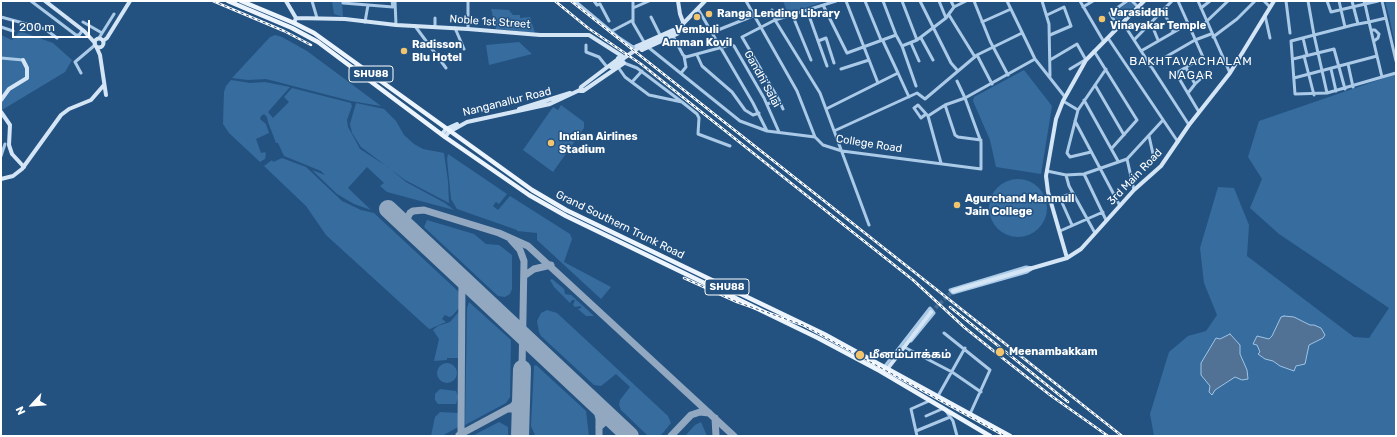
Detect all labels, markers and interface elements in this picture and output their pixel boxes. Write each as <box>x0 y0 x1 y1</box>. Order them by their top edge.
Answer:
place label: Varasiddhi Vinayakar Temple <box>1110 6 1206 32</box>
place label: Ranga Lending Library <box>717 7 840 21</box>
marker: Ranga Lending Library <box>704 9 714 19</box>
scale bar <box>14 12 92 38</box>
marker: Vembuli Amman Kovil <box>692 12 702 22</box>
street label: Noble 1st Street <box>449 13 531 31</box>
marker: Varasiddhi Vinayakar Temple <box>1097 14 1107 24</box>
text: 200 m <box>19 20 55 34</box>
place label: Vembuli Amman Kovil <box>662 23 732 49</box>
place label: Radisson Blu Hotel <box>412 38 462 64</box>
marker: Radisson Blu Hotel <box>399 46 409 56</box>
street label: Gandhi Salai <box>741 48 783 110</box>
district label: BAKHTAVACHALAM NAGAR <box>1129 55 1253 83</box>
road number: SHU88 <box>349 66 393 82</box>
street label: Nanganallur Road <box>461 85 553 119</box>
place label: Indian Airlines Stadium <box>559 130 638 156</box>
street label: College Road <box>835 132 903 156</box>
marker: Indian Airlines Stadium <box>546 138 556 148</box>
street label: 3rd Main Road <box>1105 146 1165 208</box>
street label: Grand Southern Trunk Road <box>554 188 686 262</box>
place label: Agurchand Manmull Jain College <box>965 192 1074 218</box>
marker: Agurchand Manmull Jain College <box>952 200 962 210</box>
road number: SHU88 <box>705 279 749 295</box>
place label: Meenambakkam <box>1009 345 1098 359</box>
marker: Meenambakkam <box>994 346 1006 358</box>
place label: மீனம்பாக்கம் <box>869 348 951 362</box>
marker: மீனம்பாக்கம் <box>854 349 866 361</box>
north arrow <box>12 385 52 425</box>
text: N <box>13 404 28 417</box>

